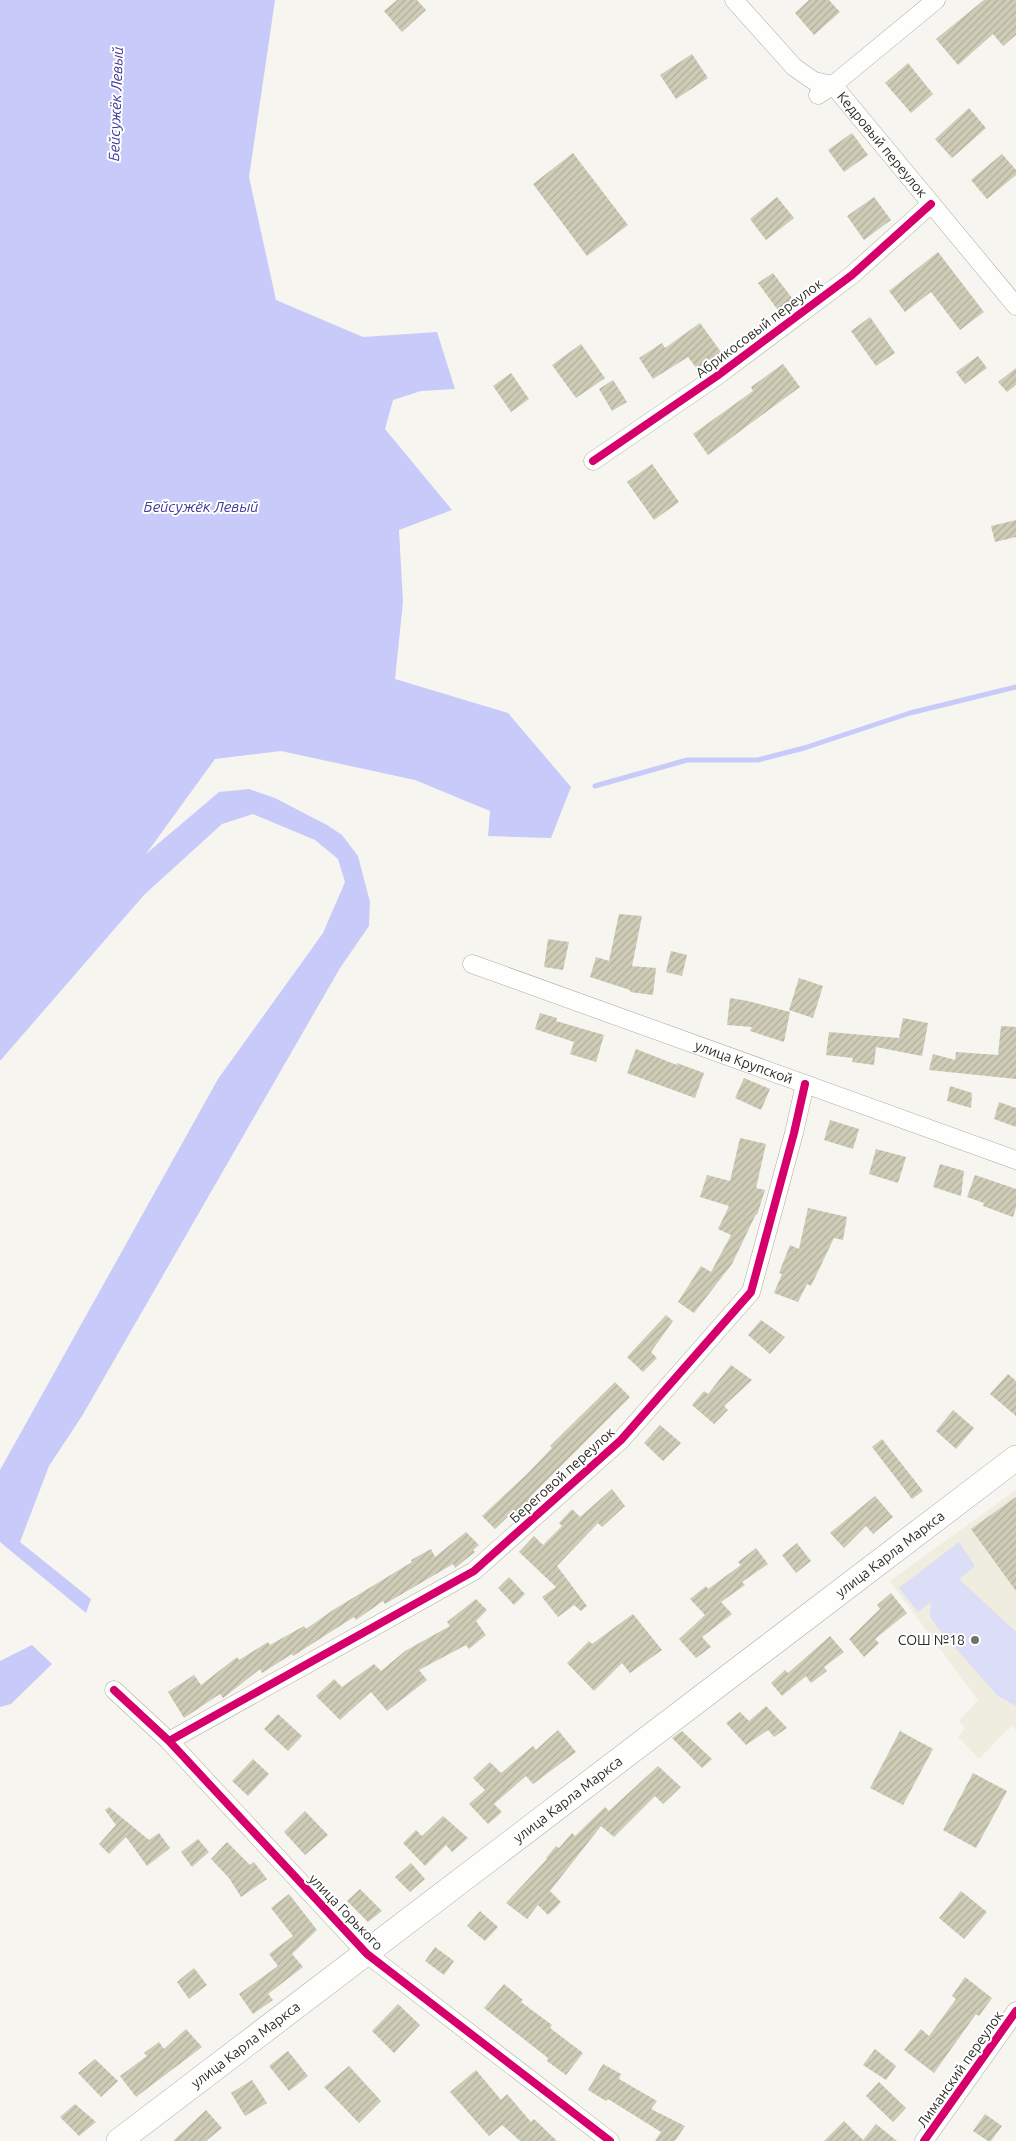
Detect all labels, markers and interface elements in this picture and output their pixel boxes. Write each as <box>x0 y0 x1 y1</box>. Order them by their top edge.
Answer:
water label: Бейсужёк Левый <box>105 46 126 162</box>
street label: Кедровый переулок <box>834 88 931 201</box>
street label: Абрикосовый переулок <box>692 275 826 381</box>
water label: Бейсужёк Левый <box>144 498 258 515</box>
street label: улица Крупской <box>693 1037 795 1087</box>
street label: Береговой переулок <box>506 1424 618 1526</box>
street label: улица Карла Маркса <box>832 1508 947 1600</box>
place label: СОШ №18 <box>898 1632 965 1648</box>
marker: СОШ №18 <box>969 1634 981 1646</box>
street label: улица Карла Маркса <box>510 1753 625 1846</box>
street label: улица Горького <box>306 1871 386 1953</box>
street label: улица Карла Маркса <box>188 1998 303 2091</box>
street label: Лиманский переулок <box>914 2008 1006 2130</box>

